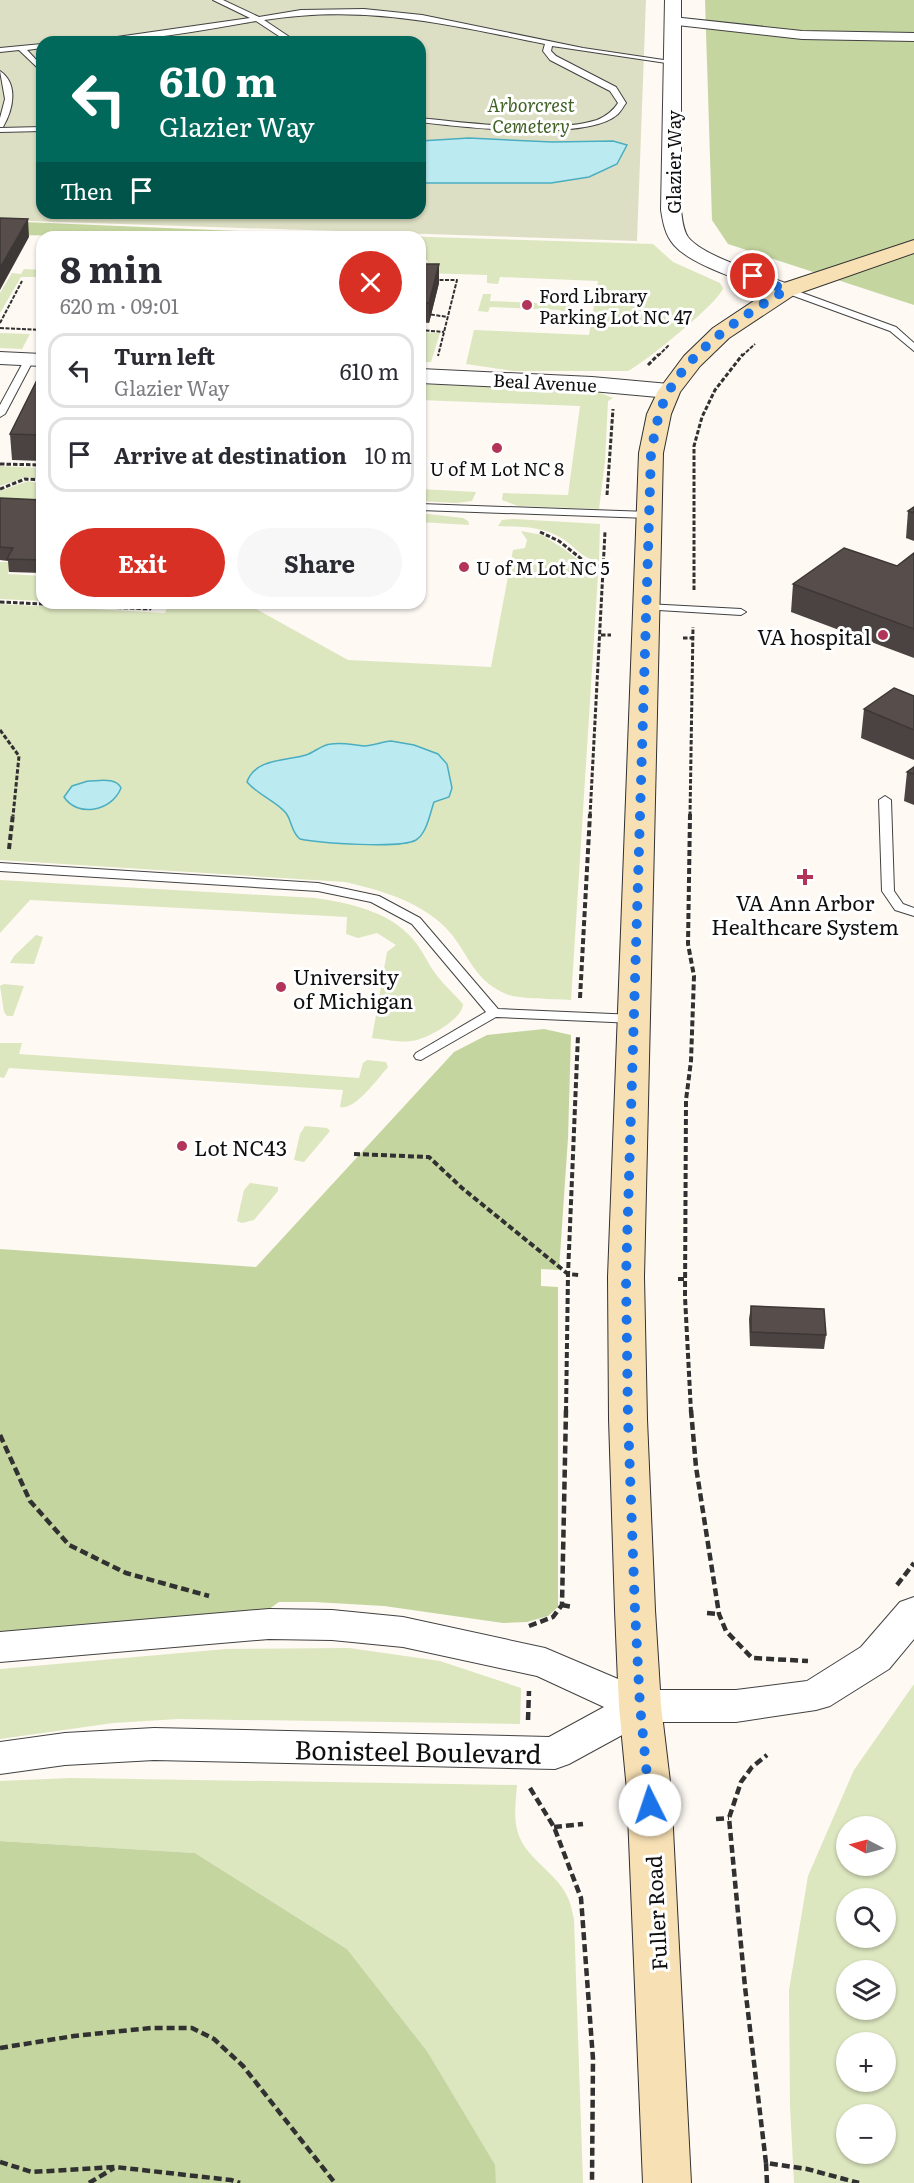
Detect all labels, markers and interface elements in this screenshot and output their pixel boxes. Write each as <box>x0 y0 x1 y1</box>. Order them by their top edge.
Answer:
text: 610 m <box>159 48 277 110</box>
icon: left <box>60 60 138 138</box>
park label: Arborcrest Cemetery <box>487 91 575 139</box>
text: Glazier Way <box>159 105 315 145</box>
street label: Glazier Way <box>660 110 687 214</box>
text: Then <box>60 174 113 207</box>
icon: arrive <box>125 174 158 207</box>
text: 8 min <box>60 241 162 294</box>
pin <box>727 250 778 301</box>
button: close <box>339 251 402 314</box>
icon: arrive <box>736 259 769 292</box>
place label: Ford Library Parking Lot NC 47 <box>539 282 692 330</box>
text: 620 m · 09:01 <box>60 290 179 320</box>
marker: Ford Library Parking Lot NC 47 <box>520 298 534 312</box>
text: Turn left <box>114 339 215 372</box>
icon: left <box>63 354 96 387</box>
text: 610 m <box>340 354 399 387</box>
street label: Beal Avenue <box>492 366 598 398</box>
text: Glazier Way <box>114 372 229 402</box>
icon: arrive <box>63 438 96 471</box>
text: Arrive at destination <box>114 438 347 471</box>
text: 10 m <box>365 438 412 471</box>
marker: U of M Lot NC 8 <box>490 441 504 455</box>
place label: U of M Lot NC 8 <box>430 455 564 482</box>
button: Exit <box>60 528 225 597</box>
button: Share <box>237 528 402 597</box>
place label: U of M Lot NC 5 <box>476 554 610 581</box>
marker: U of M Lot NC 5 <box>457 560 471 574</box>
place label: VA hospital <box>757 620 871 651</box>
marker: VA hospital <box>876 628 890 642</box>
marker: VA Ann Arbor Healthcare System <box>796 868 814 886</box>
place label: VA Ann Arbor Healthcare System <box>711 886 899 941</box>
place label: University of Michigan <box>293 960 413 1015</box>
marker: University of Michigan <box>274 980 288 994</box>
place label: Lot NC43 <box>194 1131 287 1162</box>
marker: Lot NC43 <box>175 1139 189 1153</box>
street label: Bonisteel Boulevard <box>294 1728 542 1772</box>
position arrow <box>618 1773 682 1837</box>
north arrow <box>836 1816 896 1876</box>
map controls <box>836 1816 896 2164</box>
street label: Fuller Road <box>636 1854 673 1971</box>
button: search <box>836 1888 896 1948</box>
button: layers <box>836 1960 896 2020</box>
button: + <box>836 2032 896 2092</box>
button: − <box>836 2104 896 2164</box>

